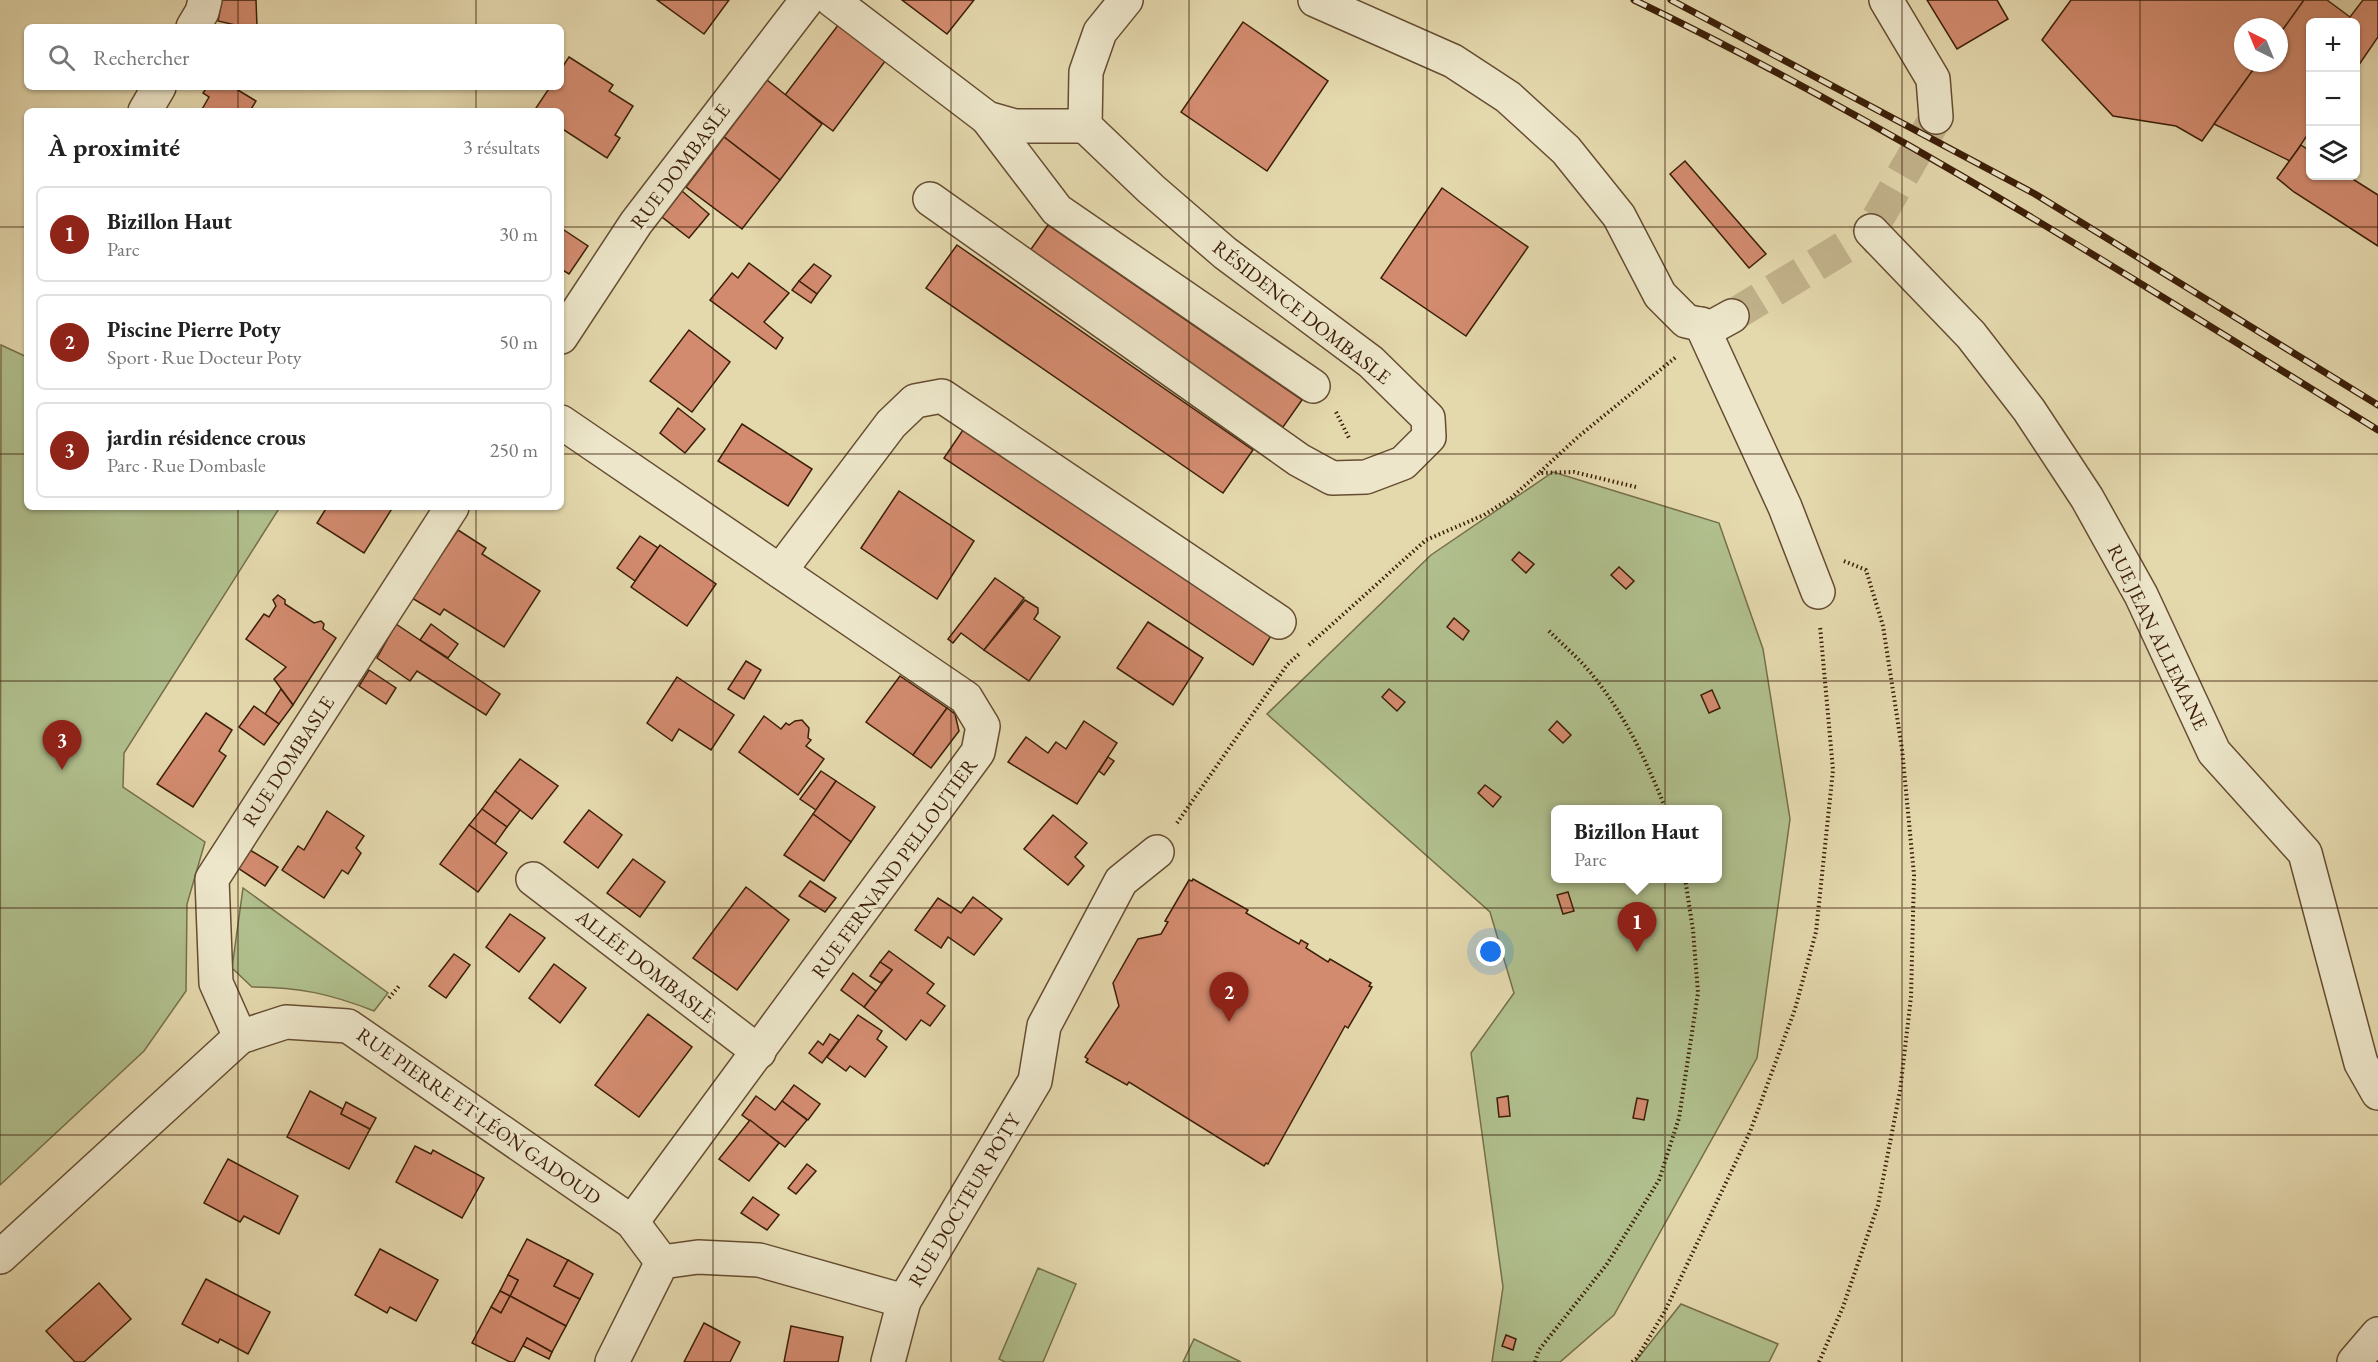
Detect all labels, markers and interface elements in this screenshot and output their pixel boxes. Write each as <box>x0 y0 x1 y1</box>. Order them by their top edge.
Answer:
north arrow <box>2234 18 2288 72</box>
map controls <box>2306 18 2360 180</box>
button: + <box>2306 18 2360 72</box>
search box <box>24 24 564 90</box>
icon: search <box>45 41 78 74</box>
text: Rechercher <box>93 43 189 72</box>
button: − <box>2306 72 2360 126</box>
street label: RUE DOMBASLE <box>624 98 736 234</box>
button: layers <box>2306 126 2360 180</box>
text: À proximité <box>48 130 180 164</box>
text: 3 résultats <box>463 134 540 160</box>
text: Bizillon Haut <box>107 207 232 236</box>
text: 1 <box>64 221 75 247</box>
text: 30 m <box>499 221 538 247</box>
street label: RÉSIDENCE DOMBASLE <box>1207 234 1397 390</box>
text: Parc <box>107 236 140 262</box>
text: Piscine Pierre Poty <box>107 315 281 344</box>
text: 2 <box>64 329 75 355</box>
text: 50 m <box>499 329 538 355</box>
text: Sport · Rue Docteur Poty <box>107 344 302 370</box>
text: jardin résidence crous <box>107 423 306 452</box>
text: 3 <box>64 437 75 463</box>
text: 250 m <box>490 437 538 463</box>
text: Parc · Rue Dombasle <box>107 452 266 478</box>
street label: RUE JEAN ALLEMANE <box>2102 540 2214 734</box>
street label: RUE DOMBASLE <box>236 691 340 831</box>
pin: 3 <box>42 720 82 770</box>
street label: RUE FERNAND PELLOUTIER <box>805 752 983 983</box>
popup <box>1551 805 1722 883</box>
text: Bizillon Haut <box>1574 817 1699 846</box>
text: Parc <box>1574 846 1607 872</box>
pin: 1 <box>1618 902 1656 952</box>
street label: ALLÉE DOMBASLE <box>570 903 721 1029</box>
your location <box>1476 937 1505 966</box>
pin: 2 <box>1210 972 1248 1022</box>
street label: RUE PIERRE ET LÉON GADOUD <box>352 1021 606 1211</box>
street label: RUE DOCTEUR POTY <box>902 1107 1027 1291</box>

